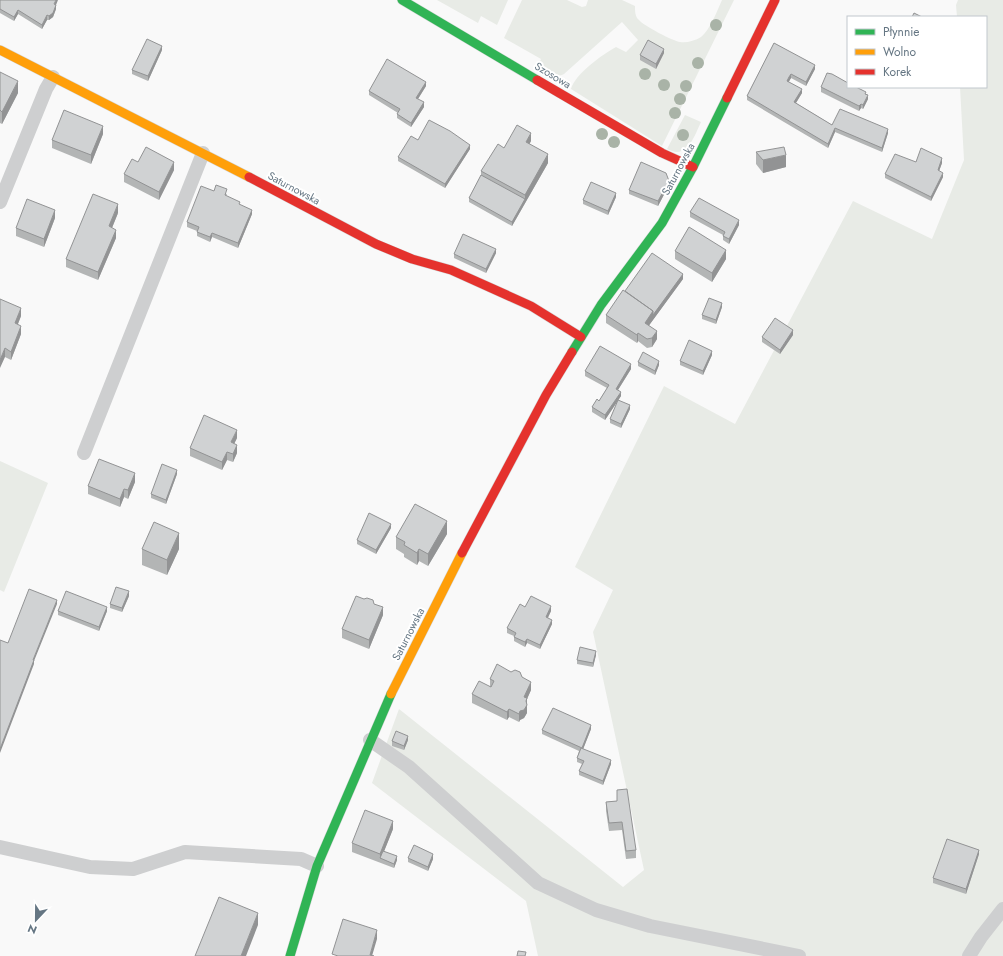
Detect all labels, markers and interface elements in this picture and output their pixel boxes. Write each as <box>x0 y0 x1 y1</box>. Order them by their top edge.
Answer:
legend <box>847 16 987 88</box>
text: Płynnie <box>883 23 920 41</box>
text: Wolno <box>883 43 917 61</box>
street label: Szosowa <box>532 58 574 92</box>
text: Korek <box>883 63 912 81</box>
street label: Saturnowska <box>658 140 698 198</box>
street label: Saturnowska <box>265 168 323 208</box>
street label: Saturnowska <box>388 605 428 663</box>
north arrow <box>16 900 56 940</box>
text: N <box>25 920 39 938</box>

